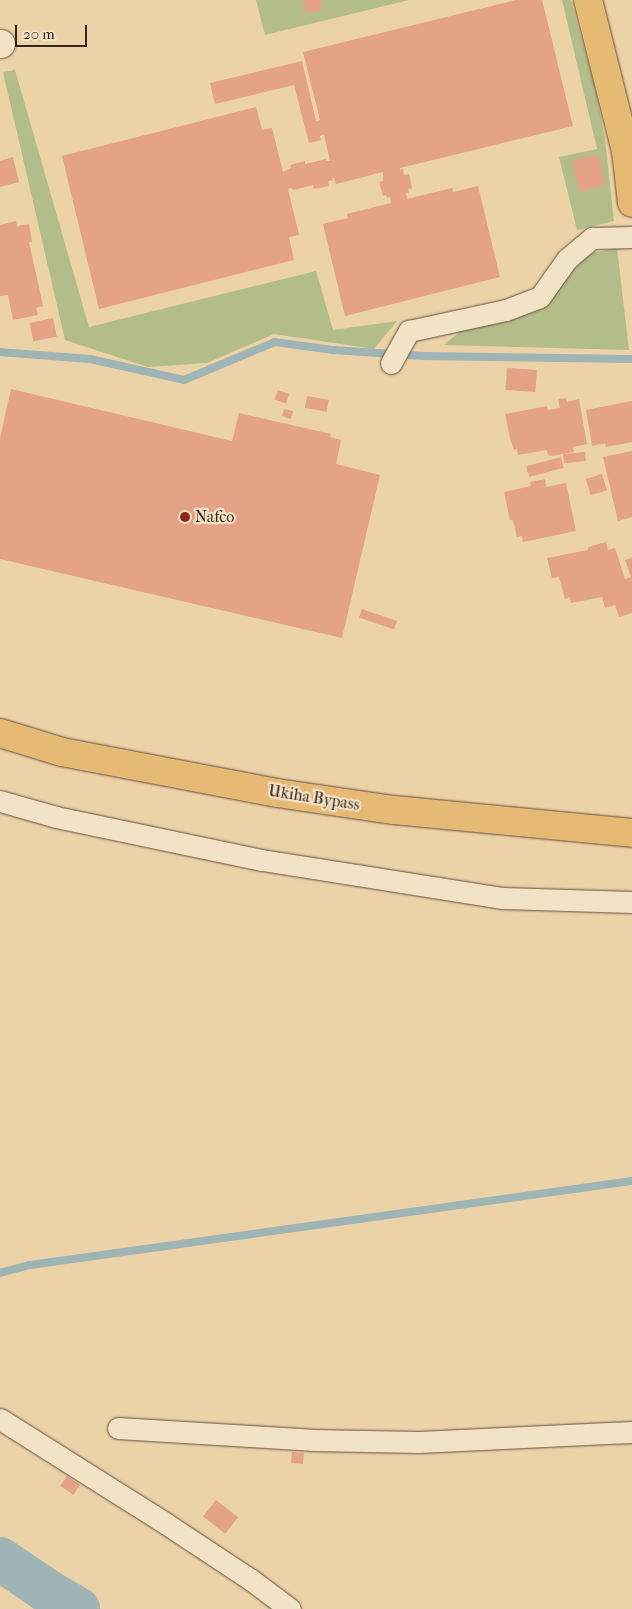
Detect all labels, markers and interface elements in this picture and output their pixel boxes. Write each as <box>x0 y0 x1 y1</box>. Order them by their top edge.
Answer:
scale bar <box>18 15 90 47</box>
text: 20 m <box>23 25 55 43</box>
place label: Nafco <box>195 507 234 527</box>
marker: Nafco <box>179 511 191 523</box>
street label: Ukiha Bypass <box>267 781 361 815</box>

